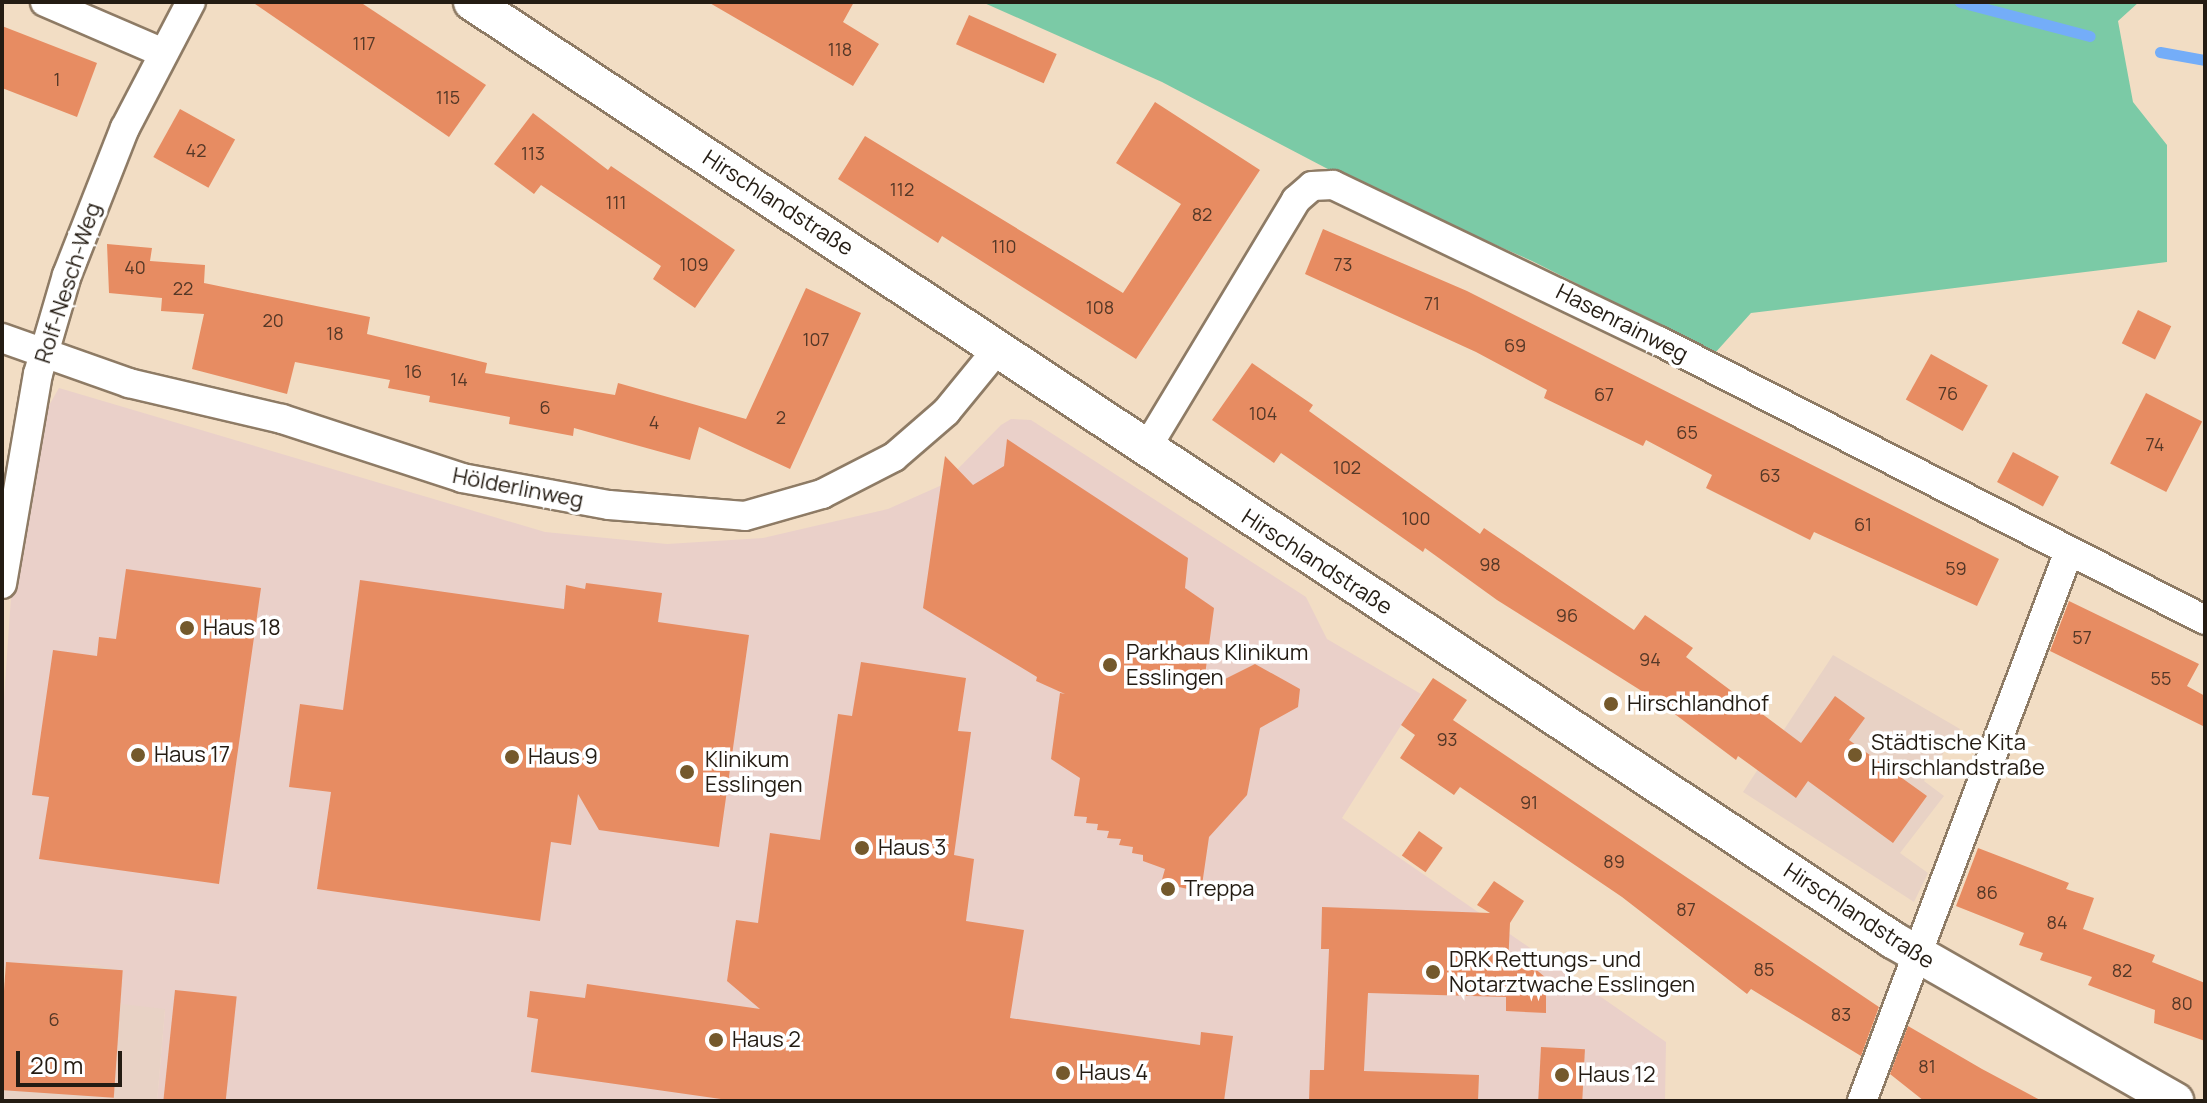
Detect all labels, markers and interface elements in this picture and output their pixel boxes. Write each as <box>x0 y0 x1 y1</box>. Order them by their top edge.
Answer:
house number: 117 <box>352 32 376 54</box>
house number: 118 <box>828 38 852 60</box>
house number: 1 <box>53 68 61 90</box>
house number: 115 <box>436 86 460 108</box>
house number: 42 <box>186 139 206 161</box>
house number: 113 <box>521 142 545 164</box>
street label: Hirschlandstraße <box>698 145 858 261</box>
house number: 112 <box>890 178 914 200</box>
house number: 111 <box>605 191 627 213</box>
street label: Rolf-Nesch-Weg <box>30 199 106 367</box>
house number: 82 <box>1192 203 1212 225</box>
house number: 110 <box>991 235 1017 257</box>
house number: 109 <box>679 253 709 275</box>
house number: 73 <box>1334 253 1352 275</box>
house number: 40 <box>124 256 146 278</box>
house number: 22 <box>173 277 193 299</box>
street label: Hasenrainweg <box>1552 278 1692 368</box>
house number: 71 <box>1424 292 1440 314</box>
house number: 108 <box>1086 296 1114 318</box>
house number: 20 <box>262 309 284 331</box>
house number: 18 <box>326 322 344 344</box>
house number: 107 <box>802 328 830 350</box>
house number: 69 <box>1504 334 1526 356</box>
house number: 16 <box>404 360 422 382</box>
house number: 14 <box>450 368 468 390</box>
house number: 76 <box>1938 382 1958 404</box>
house number: 67 <box>1594 383 1614 405</box>
house number: 6 <box>539 396 551 418</box>
house number: 104 <box>1249 402 1277 424</box>
house number: 2 <box>776 406 786 428</box>
house number: 4 <box>649 411 659 433</box>
house number: 65 <box>1676 421 1698 443</box>
house number: 74 <box>2146 433 2164 455</box>
house number: 102 <box>1333 456 1361 478</box>
street label: Hölderlinweg <box>450 462 586 514</box>
house number: 63 <box>1759 464 1781 486</box>
street label: Hirschlandstraße <box>1237 504 1397 620</box>
house number: 100 <box>1402 507 1430 529</box>
house number: 61 <box>1854 513 1872 535</box>
house number: 98 <box>1479 553 1501 575</box>
house number: 59 <box>1945 557 1967 579</box>
house number: 96 <box>1556 604 1578 626</box>
place label: Haus 18 <box>203 615 281 641</box>
marker: Haus 18 <box>178 619 196 637</box>
house number: 57 <box>2072 626 2092 648</box>
place label: Parkhaus Klinikum Esslingen <box>1126 639 1308 690</box>
house number: 94 <box>1639 648 1661 670</box>
marker: Parkhaus Klinikum Esslingen <box>1101 656 1119 674</box>
house number: 55 <box>2151 667 2171 689</box>
place label: Hirschlandhof <box>1627 691 1769 717</box>
marker: Hirschlandhof <box>1602 695 1620 713</box>
house number: 93 <box>1436 728 1458 750</box>
place label: Städtische Kita Hirschlandstraße <box>1871 729 2045 780</box>
place label: Haus 17 <box>154 742 230 768</box>
place label: Haus 9 <box>528 744 598 770</box>
marker: Haus 17 <box>129 746 147 764</box>
place label: Klinikum Esslingen <box>705 746 803 798</box>
marker: Städtische Kita Hirschlandstraße <box>1846 746 1864 764</box>
marker: Haus 9 <box>503 748 521 766</box>
marker: Klinikum Esslingen <box>676 761 698 783</box>
house number: 91 <box>1520 791 1538 813</box>
place label: Haus 3 <box>878 835 946 861</box>
marker: Haus 3 <box>853 839 871 857</box>
house number: 89 <box>1603 850 1625 872</box>
street label: Hirschlandstraße <box>1779 858 1939 974</box>
place label: Treppa <box>1184 876 1255 902</box>
marker: Treppa <box>1159 880 1177 898</box>
house number: 86 <box>1976 881 1998 903</box>
house number: 87 <box>1676 898 1696 920</box>
house number: 84 <box>2046 911 2068 933</box>
place label: DRK Rettungs- und Notarztwache Esslingen <box>1449 946 1695 998</box>
house number: 85 <box>1754 958 1774 980</box>
house number: 82 <box>2112 959 2132 981</box>
marker: DRK Rettungs- und Notarztwache Esslingen <box>1424 963 1442 981</box>
house number: 80 <box>2171 992 2193 1014</box>
house number: 83 <box>1831 1003 1851 1025</box>
house number: 6 <box>48 1008 60 1030</box>
place label: Haus 2 <box>732 1027 801 1053</box>
marker: Haus 2 <box>707 1031 725 1049</box>
scale bar <box>20 1035 126 1085</box>
text: 20 m <box>30 1048 83 1081</box>
house number: 81 <box>1918 1055 1936 1077</box>
place label: Haus 4 <box>1079 1060 1148 1086</box>
place label: Haus 12 <box>1578 1062 1655 1088</box>
marker: Haus 4 <box>1054 1064 1072 1082</box>
marker: Haus 12 <box>1553 1066 1571 1084</box>

